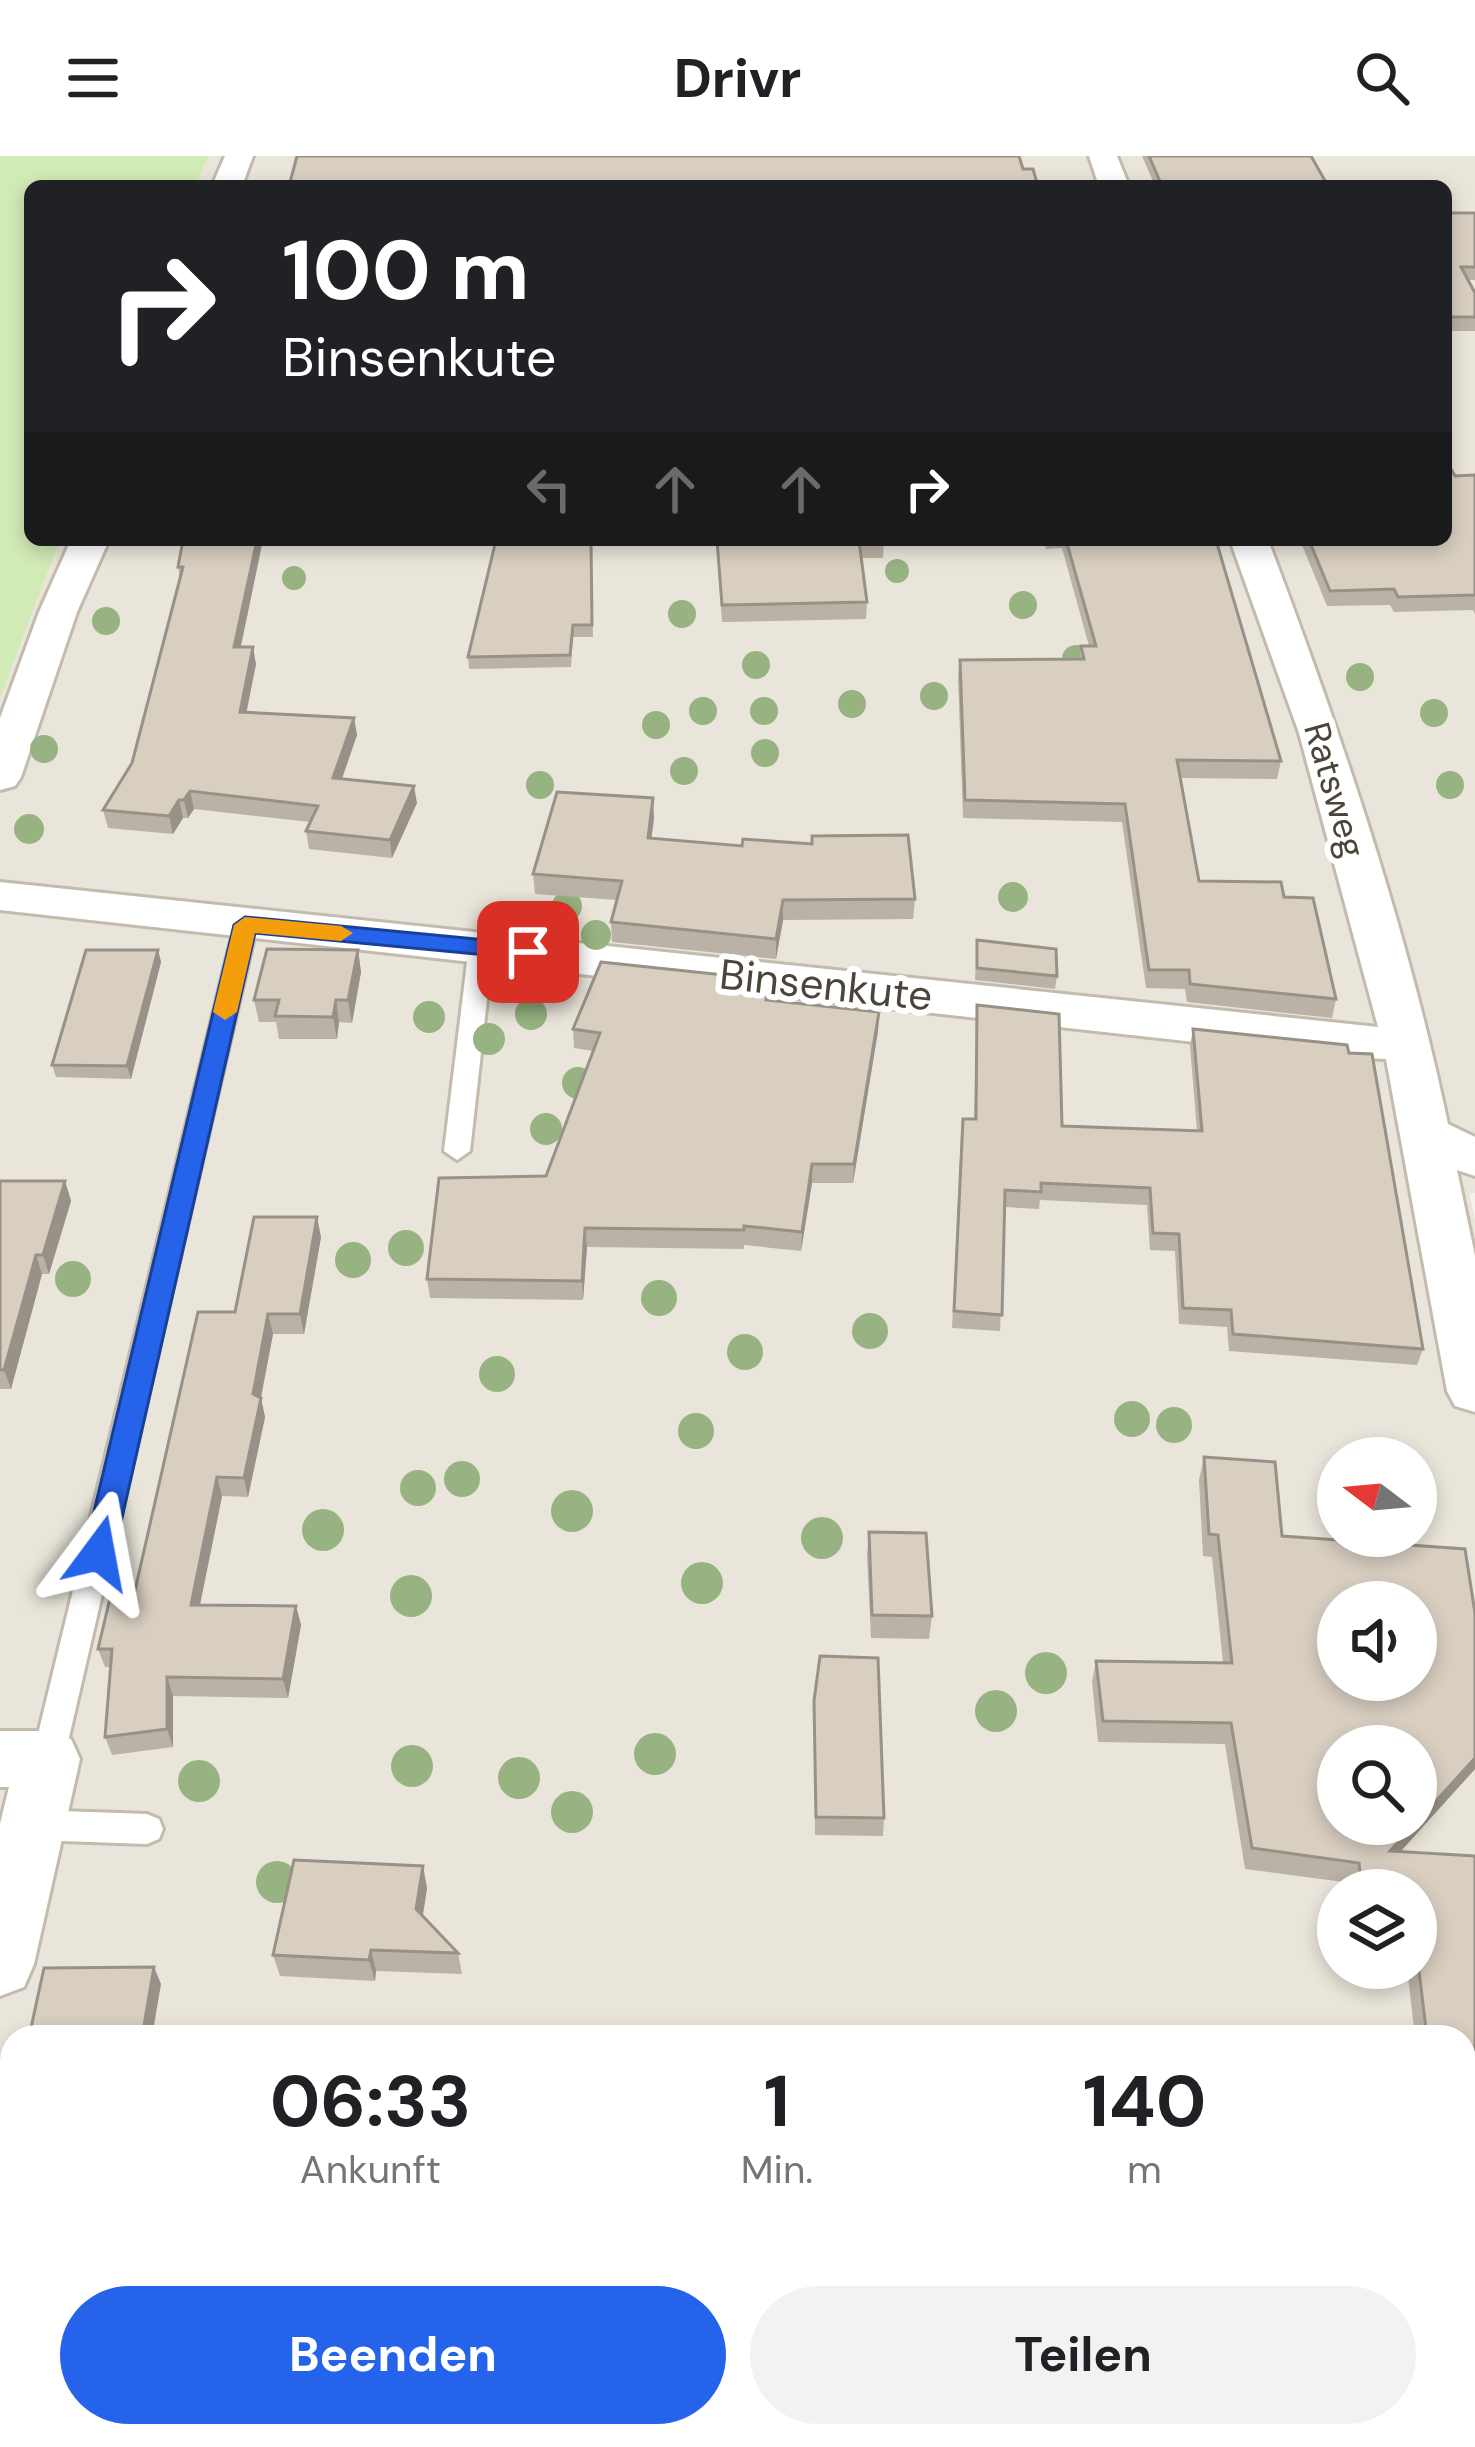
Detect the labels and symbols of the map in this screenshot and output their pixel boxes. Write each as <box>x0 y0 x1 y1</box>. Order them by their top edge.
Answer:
street label: Ratsweg <box>1293 717 1377 863</box>
pin <box>477 901 579 1003</box>
street label: Binsenkute <box>717 946 935 1024</box>
north arrow <box>1317 1437 1437 1557</box>
position arrow <box>36 1490 162 1616</box>

